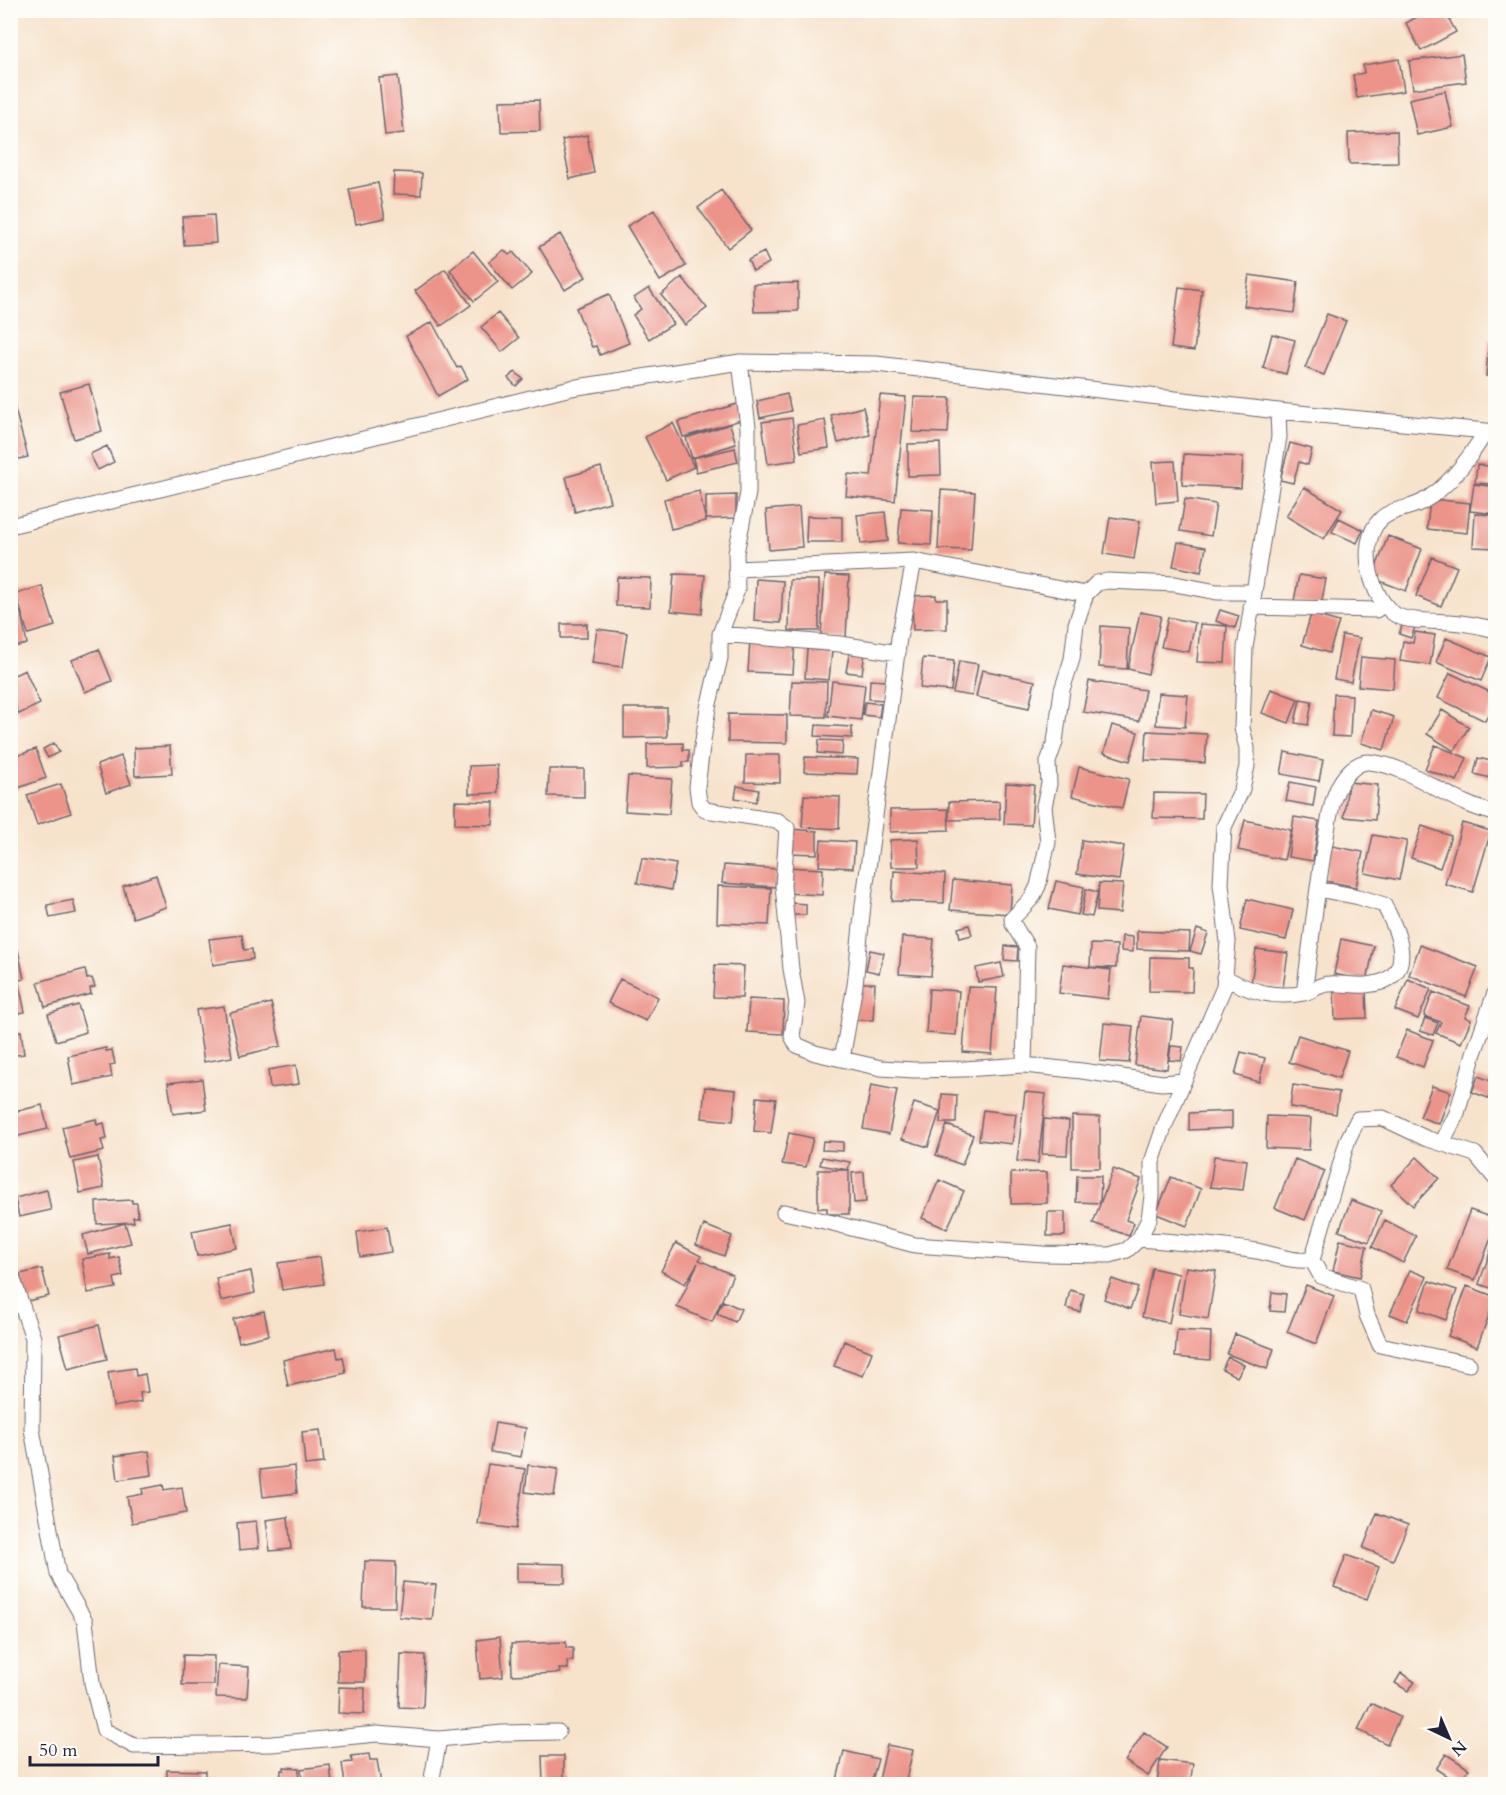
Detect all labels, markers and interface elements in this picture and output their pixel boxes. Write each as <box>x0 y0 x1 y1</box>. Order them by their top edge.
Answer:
north arrow <box>1419 1708 1479 1768</box>
scale bar <box>30 1729 158 1767</box>
text: N <box>1446 1735 1471 1761</box>
text: 50 m <box>39 1738 78 1763</box>

